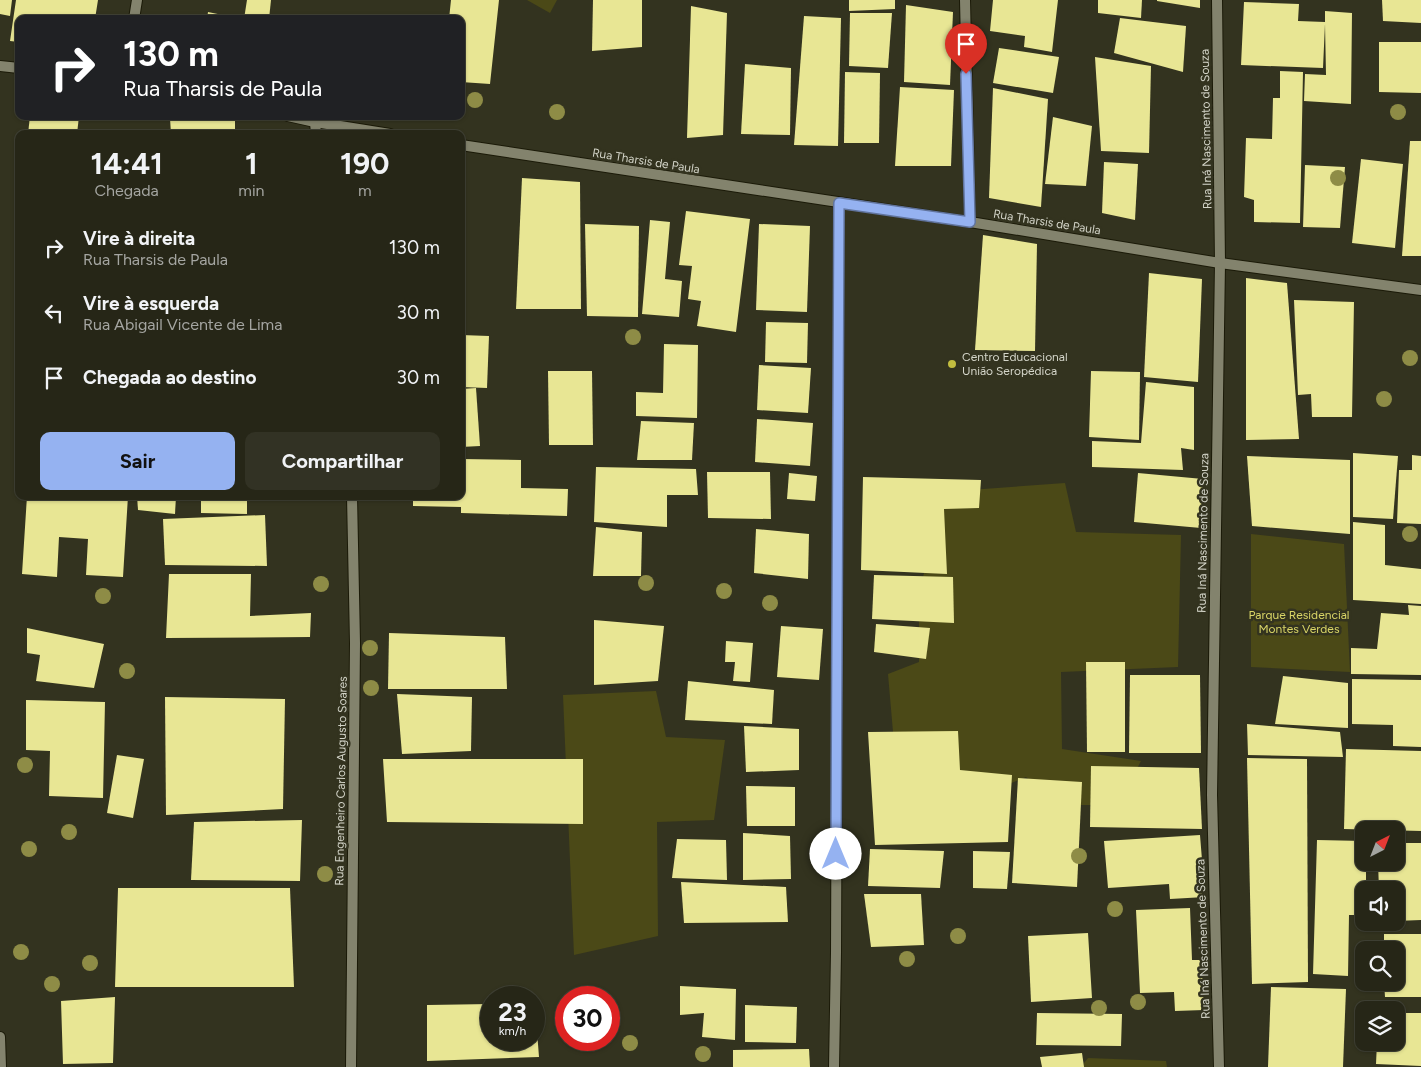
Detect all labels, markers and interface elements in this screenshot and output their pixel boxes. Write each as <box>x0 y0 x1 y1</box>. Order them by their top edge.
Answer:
pin <box>945 23 987 74</box>
icon: arrive <box>952 30 980 58</box>
text: 130 m <box>123 33 219 75</box>
icon: right <box>40 35 105 100</box>
street label: Rua Iná Nascimento de Souza <box>1198 49 1214 209</box>
text: Rua Tharsis de Paula <box>123 75 322 102</box>
text: 14:41 <box>90 145 163 182</box>
text: 1 <box>245 145 258 182</box>
text: 190 <box>340 145 390 182</box>
street label: Rua Tharsis de Paula <box>591 146 701 176</box>
text: Chegada <box>94 181 159 200</box>
text: min <box>238 181 265 200</box>
text: m <box>358 181 372 200</box>
street label: Rua Tharsis de Paula <box>992 207 1102 237</box>
text: Vire à direita <box>83 227 195 250</box>
icon: right <box>40 234 68 262</box>
text: 130 m <box>389 236 440 259</box>
text: Rua Tharsis de Paula <box>83 250 228 269</box>
text: Vire à esquerda <box>83 292 219 315</box>
icon: left <box>40 299 68 327</box>
text: 30 m <box>397 301 440 324</box>
text: Rua Abigail Vicente de Lima <box>83 315 282 334</box>
place label: Centro Educacional União Seropédica <box>962 350 1068 378</box>
marker: Centro Educacional União Seropédica <box>946 358 958 370</box>
icon: arrive <box>40 364 68 392</box>
text: Chegada ao destino <box>83 366 256 389</box>
text: 30 m <box>397 366 440 389</box>
button: Sair <box>40 432 235 490</box>
button: Compartilhar <box>245 432 440 490</box>
street label: Rua Iná Nascimento de Souza <box>1195 453 1211 613</box>
park label: Parque Residencial Montes Verdes <box>1249 608 1349 636</box>
street label: Rua Engenheiro Carlos Augusto Soares <box>332 676 350 886</box>
north arrow <box>1355 821 1405 871</box>
map controls <box>1355 821 1405 1051</box>
position arrow <box>809 827 861 879</box>
street label: Rua Iná Nascimento de Souza <box>1193 859 1213 1019</box>
button: sound <box>1355 881 1405 931</box>
button: search <box>1355 941 1405 991</box>
speed limit sign: 30 <box>555 986 620 1051</box>
text: 23 <box>498 997 527 1027</box>
button: layers <box>1355 1001 1405 1051</box>
text: km/h <box>499 1024 526 1038</box>

